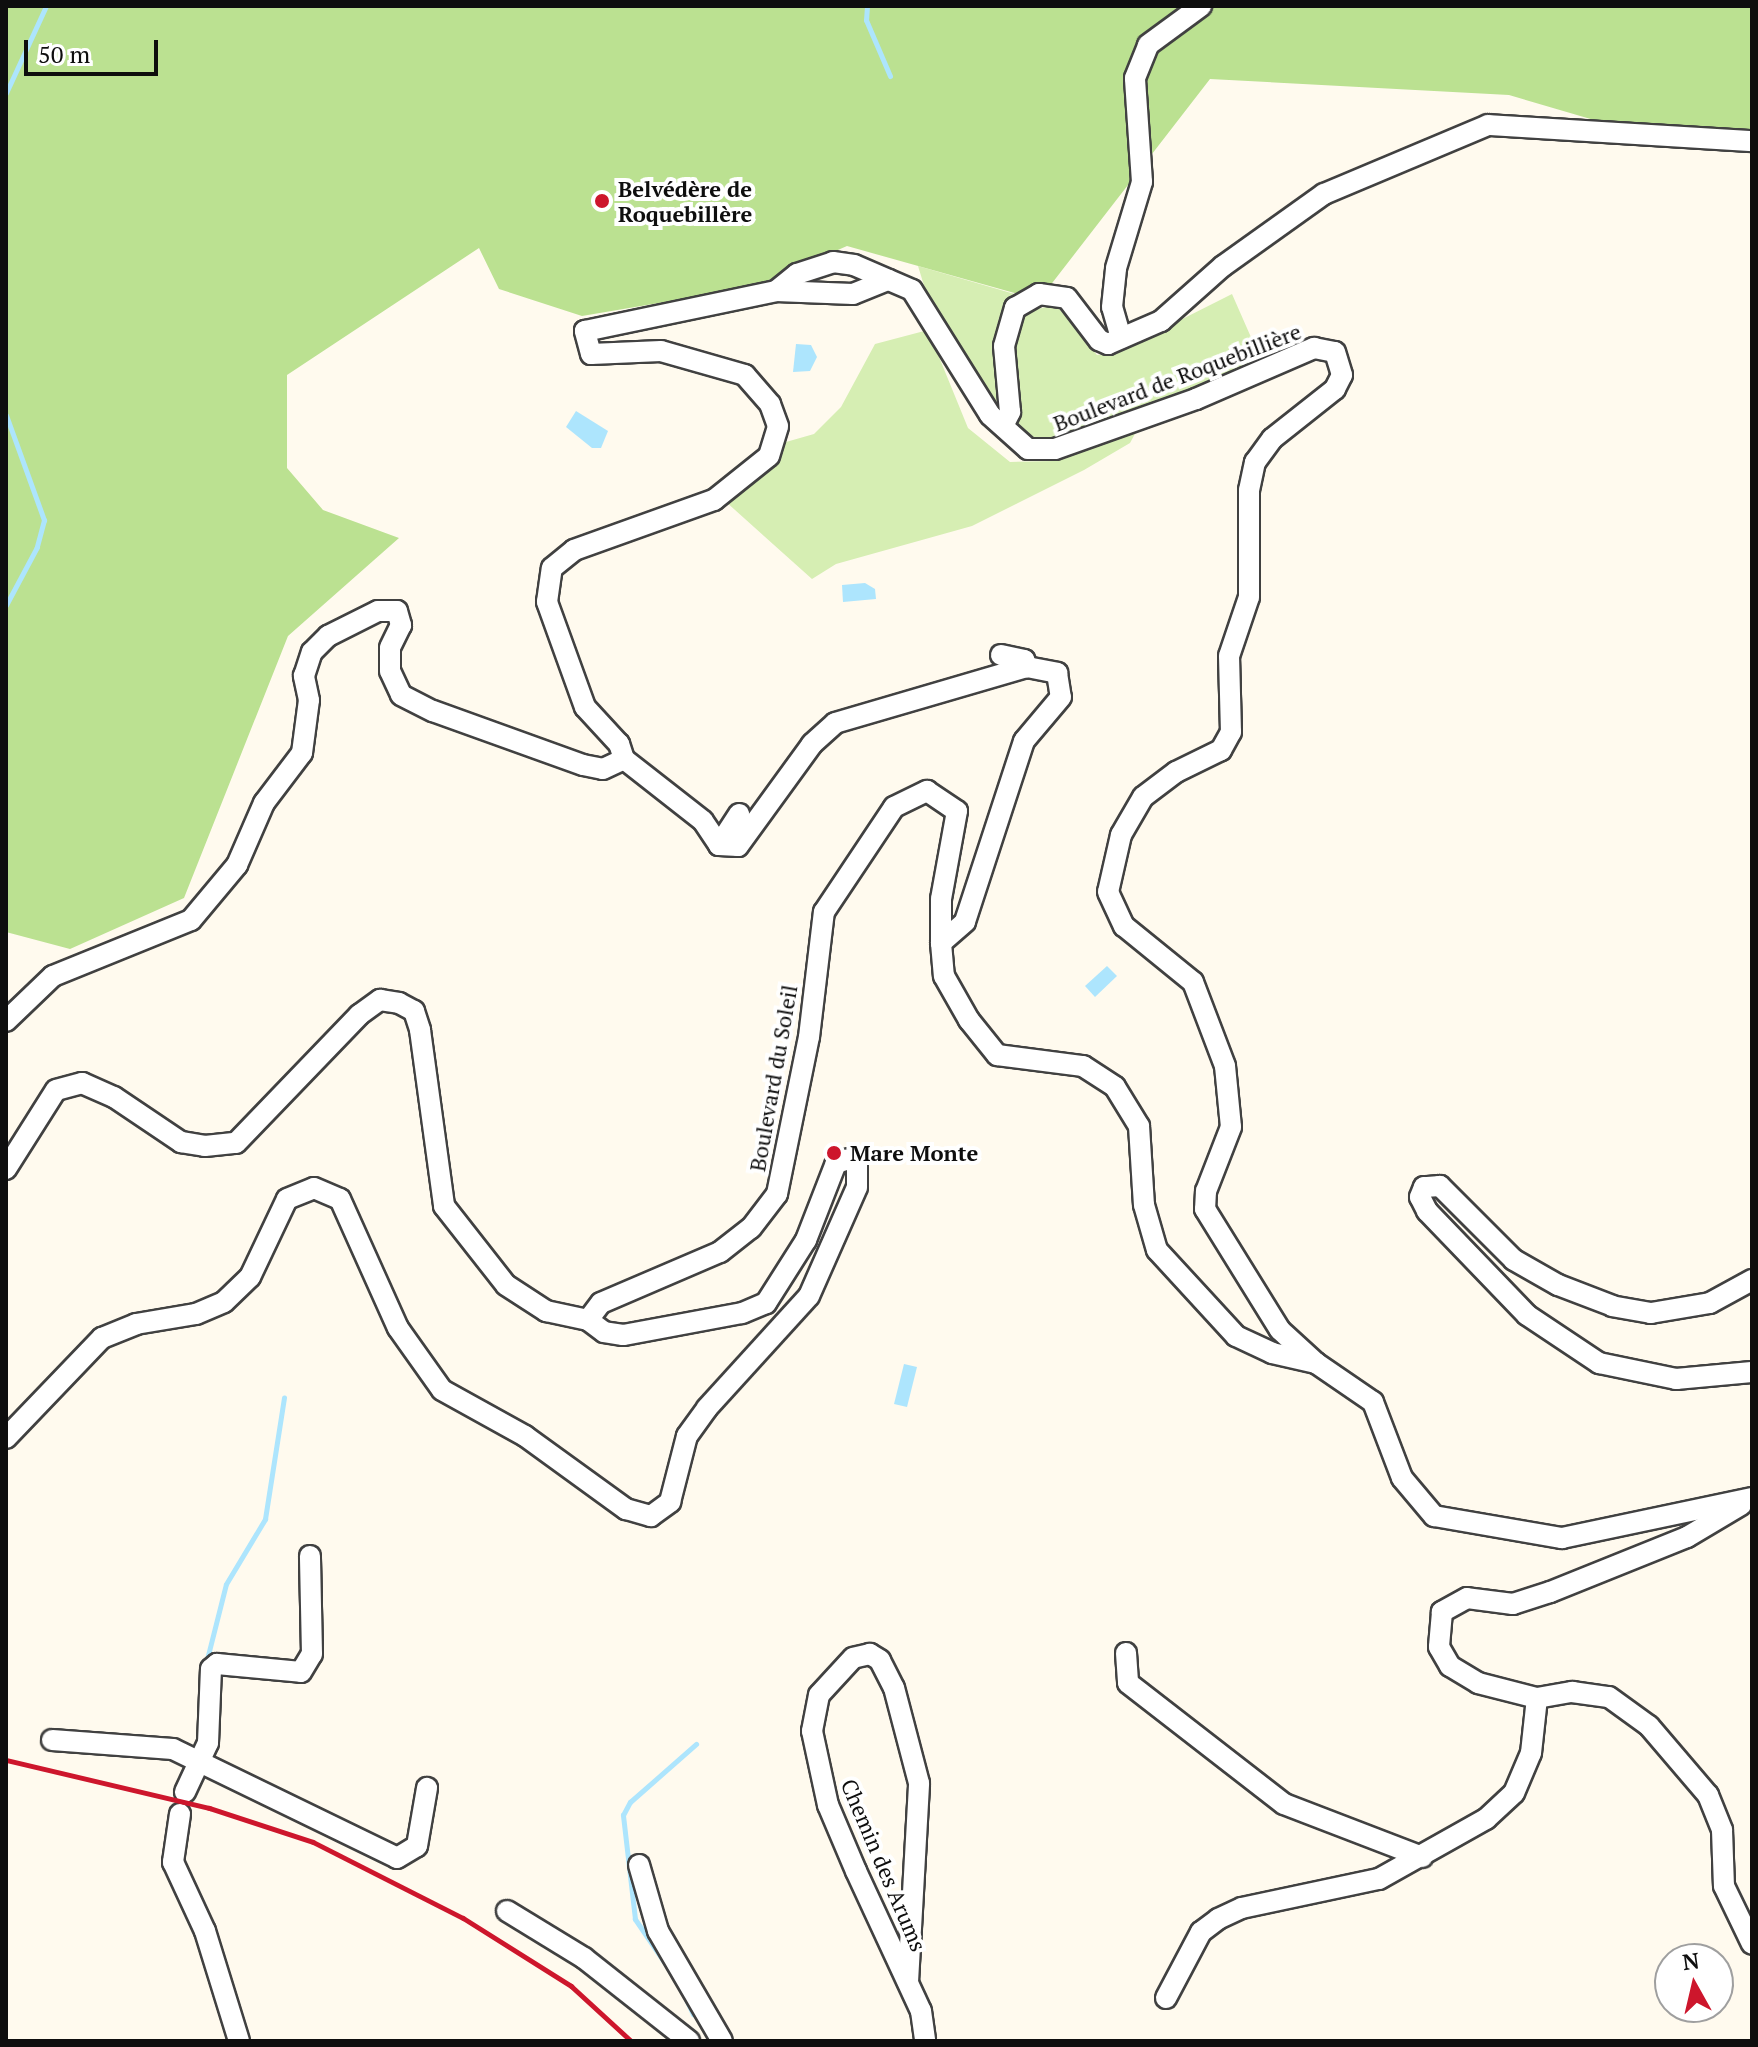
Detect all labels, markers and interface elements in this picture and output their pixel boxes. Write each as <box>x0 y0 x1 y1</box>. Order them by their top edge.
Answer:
scale bar <box>28 24 162 74</box>
text: 50 m <box>38 38 90 70</box>
place label: Belvédère de Roquebillère <box>618 175 752 226</box>
marker: Belvédère de Roquebillère <box>593 192 611 210</box>
street label: Boulevard de Roquebillière <box>1049 318 1305 436</box>
street label: Boulevard du Soleil <box>744 983 802 1173</box>
place label: Mare Monte <box>850 1140 978 1166</box>
marker: Mare Monte <box>825 1144 843 1162</box>
street label: Chemin des Arums <box>836 1775 932 1955</box>
north arrow <box>1654 1943 1734 2023</box>
text: N <box>1681 1945 1701 1976</box>

